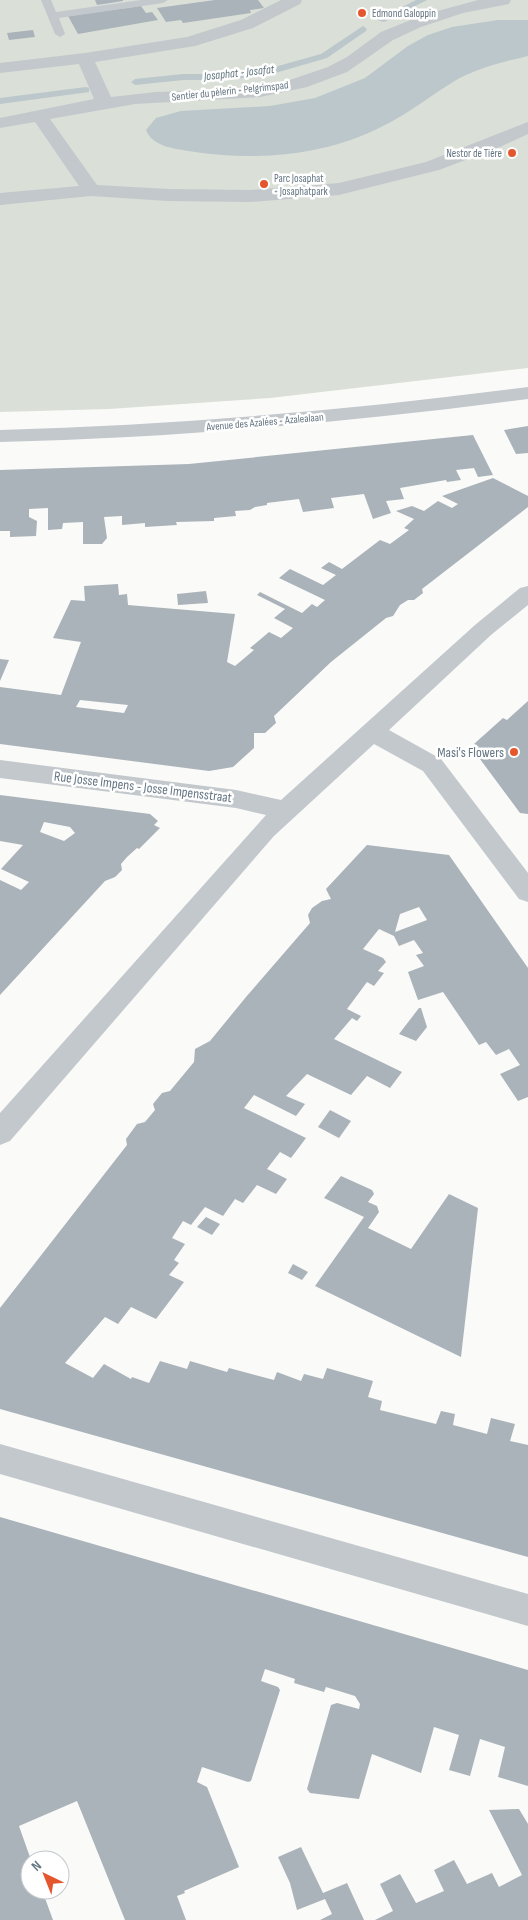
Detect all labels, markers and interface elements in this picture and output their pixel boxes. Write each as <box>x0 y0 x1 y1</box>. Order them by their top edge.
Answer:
marker: Edmond Galoppin <box>356 7 368 19</box>
place label: Edmond Galoppin <box>372 7 436 20</box>
water label: Josaphat - Josafat <box>202 62 275 84</box>
street label: Sentier du pèlerin - Pelgrimspad <box>171 78 290 104</box>
place label: Nestor de Tière <box>446 147 502 160</box>
marker: Nestor de Tière <box>506 147 518 159</box>
place label: Parc Josaphat - Josaphatpark <box>274 172 329 198</box>
marker: Parc Josaphat - Josaphatpark <box>258 178 270 190</box>
street label: Avenue des Azalées - Azalealaan <box>205 410 324 434</box>
place label: Masi's Flowers <box>437 744 504 761</box>
marker: Masi's Flowers <box>508 746 520 758</box>
street label: Rue Josse Impens - Josse Impensstraat <box>53 768 233 806</box>
north arrow <box>20 1850 70 1900</box>
text: N <box>28 1857 45 1875</box>

